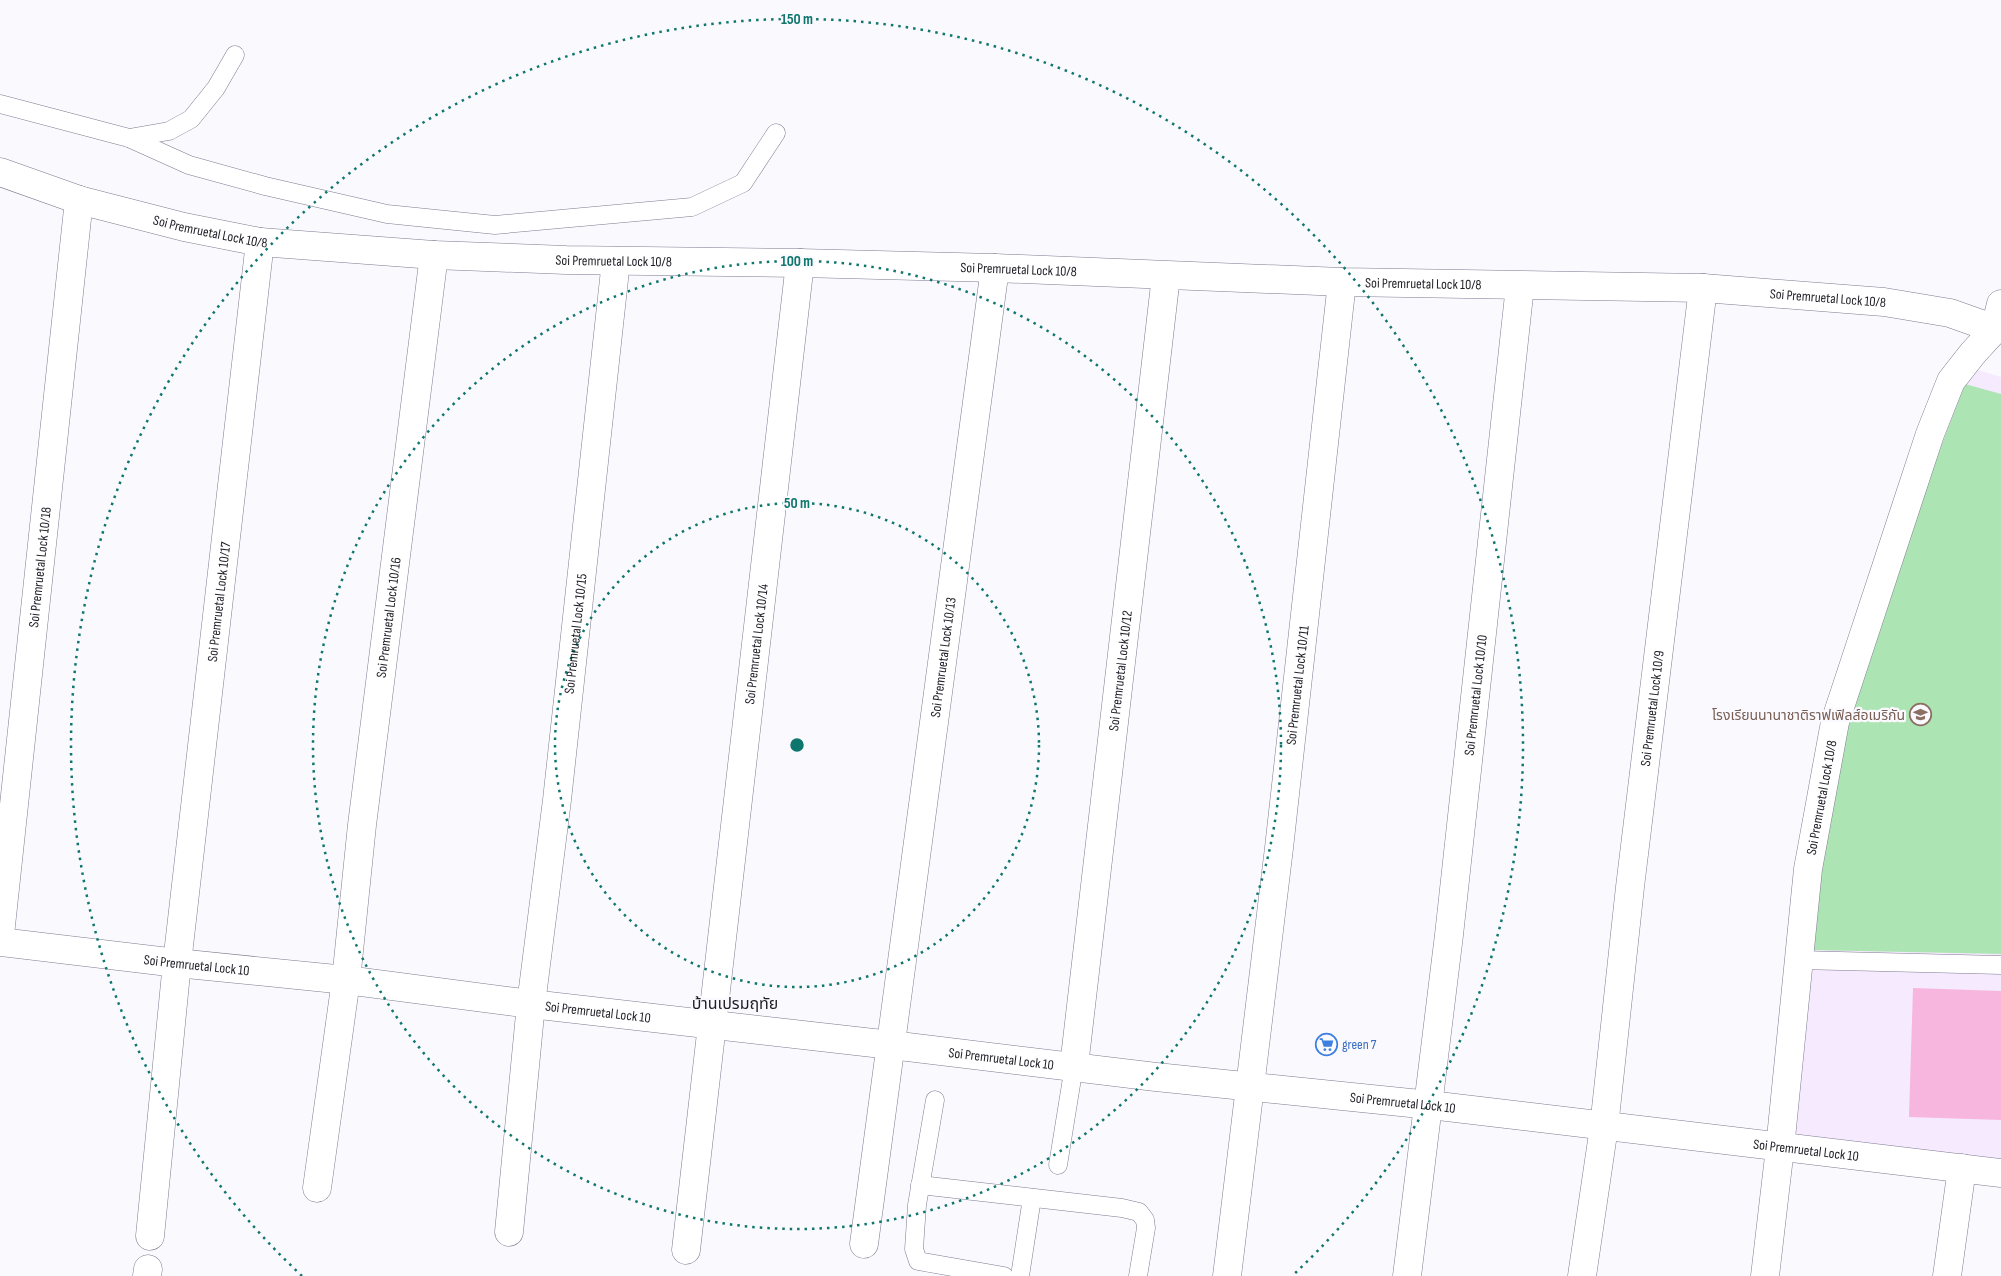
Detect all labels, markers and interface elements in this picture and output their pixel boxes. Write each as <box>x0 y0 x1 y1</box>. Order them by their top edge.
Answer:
text: 150 m <box>781 10 813 29</box>
street label: Soi Premruetal Lock 10/8 <box>151 211 268 252</box>
street label: Soi Premruetal Lock 10/8 <box>555 252 672 270</box>
text: 100 m <box>781 252 813 271</box>
street label: Soi Premruetal Lock 10/8 <box>960 259 1077 280</box>
street label: Soi Premruetal Lock 10/8 <box>1365 274 1482 293</box>
street label: Soi Premruetal Lock 10/8 <box>1769 285 1887 311</box>
text: 50 m <box>784 494 810 513</box>
street label: Soi Premruetal Lock 10/18 <box>25 506 55 628</box>
street label: Soi Premruetal Lock 10/17 <box>204 540 234 663</box>
street label: Soi Premruetal Lock 10/16 <box>373 556 405 679</box>
street label: Soi Premruetal Lock 10/15 <box>561 572 591 695</box>
street label: Soi Premruetal Lock 10/14 <box>741 583 772 705</box>
street label: Soi Premruetal Lock 10/13 <box>927 596 960 718</box>
street label: Soi Premruetal Lock 10/12 <box>1105 609 1136 732</box>
street label: Soi Premruetal Lock 10/11 <box>1283 625 1313 746</box>
street label: Soi Premruetal Lock 10/10 <box>1461 634 1491 756</box>
street label: Soi Premruetal Lock 10/9 <box>1637 650 1668 767</box>
school or university icon: โรงเรียนนานาชาติราฟเฟิลส์อเมริกัน <box>1909 703 1933 727</box>
place label: โรงเรียนนานาชาติราฟเฟิลส์อเมริกัน <box>1712 707 1905 724</box>
centre of rings <box>788 736 806 754</box>
street label: Soi Premruetal Lock 10/8 <box>1803 739 1840 856</box>
street label: Soi Premruetal Lock 10 <box>143 951 250 979</box>
district label: บ้านเปรมฤทัย <box>692 995 778 1014</box>
street label: Soi Premruetal Lock 10 <box>544 998 652 1027</box>
supermarket icon: green 7 <box>1314 1032 1338 1056</box>
place label: green 7 <box>1342 1036 1377 1053</box>
street label: Soi Premruetal Lock 10 <box>947 1044 1055 1074</box>
street label: Soi Premruetal Lock 10 <box>1349 1089 1457 1117</box>
street label: Soi Premruetal Lock 10 <box>1752 1136 1860 1165</box>

